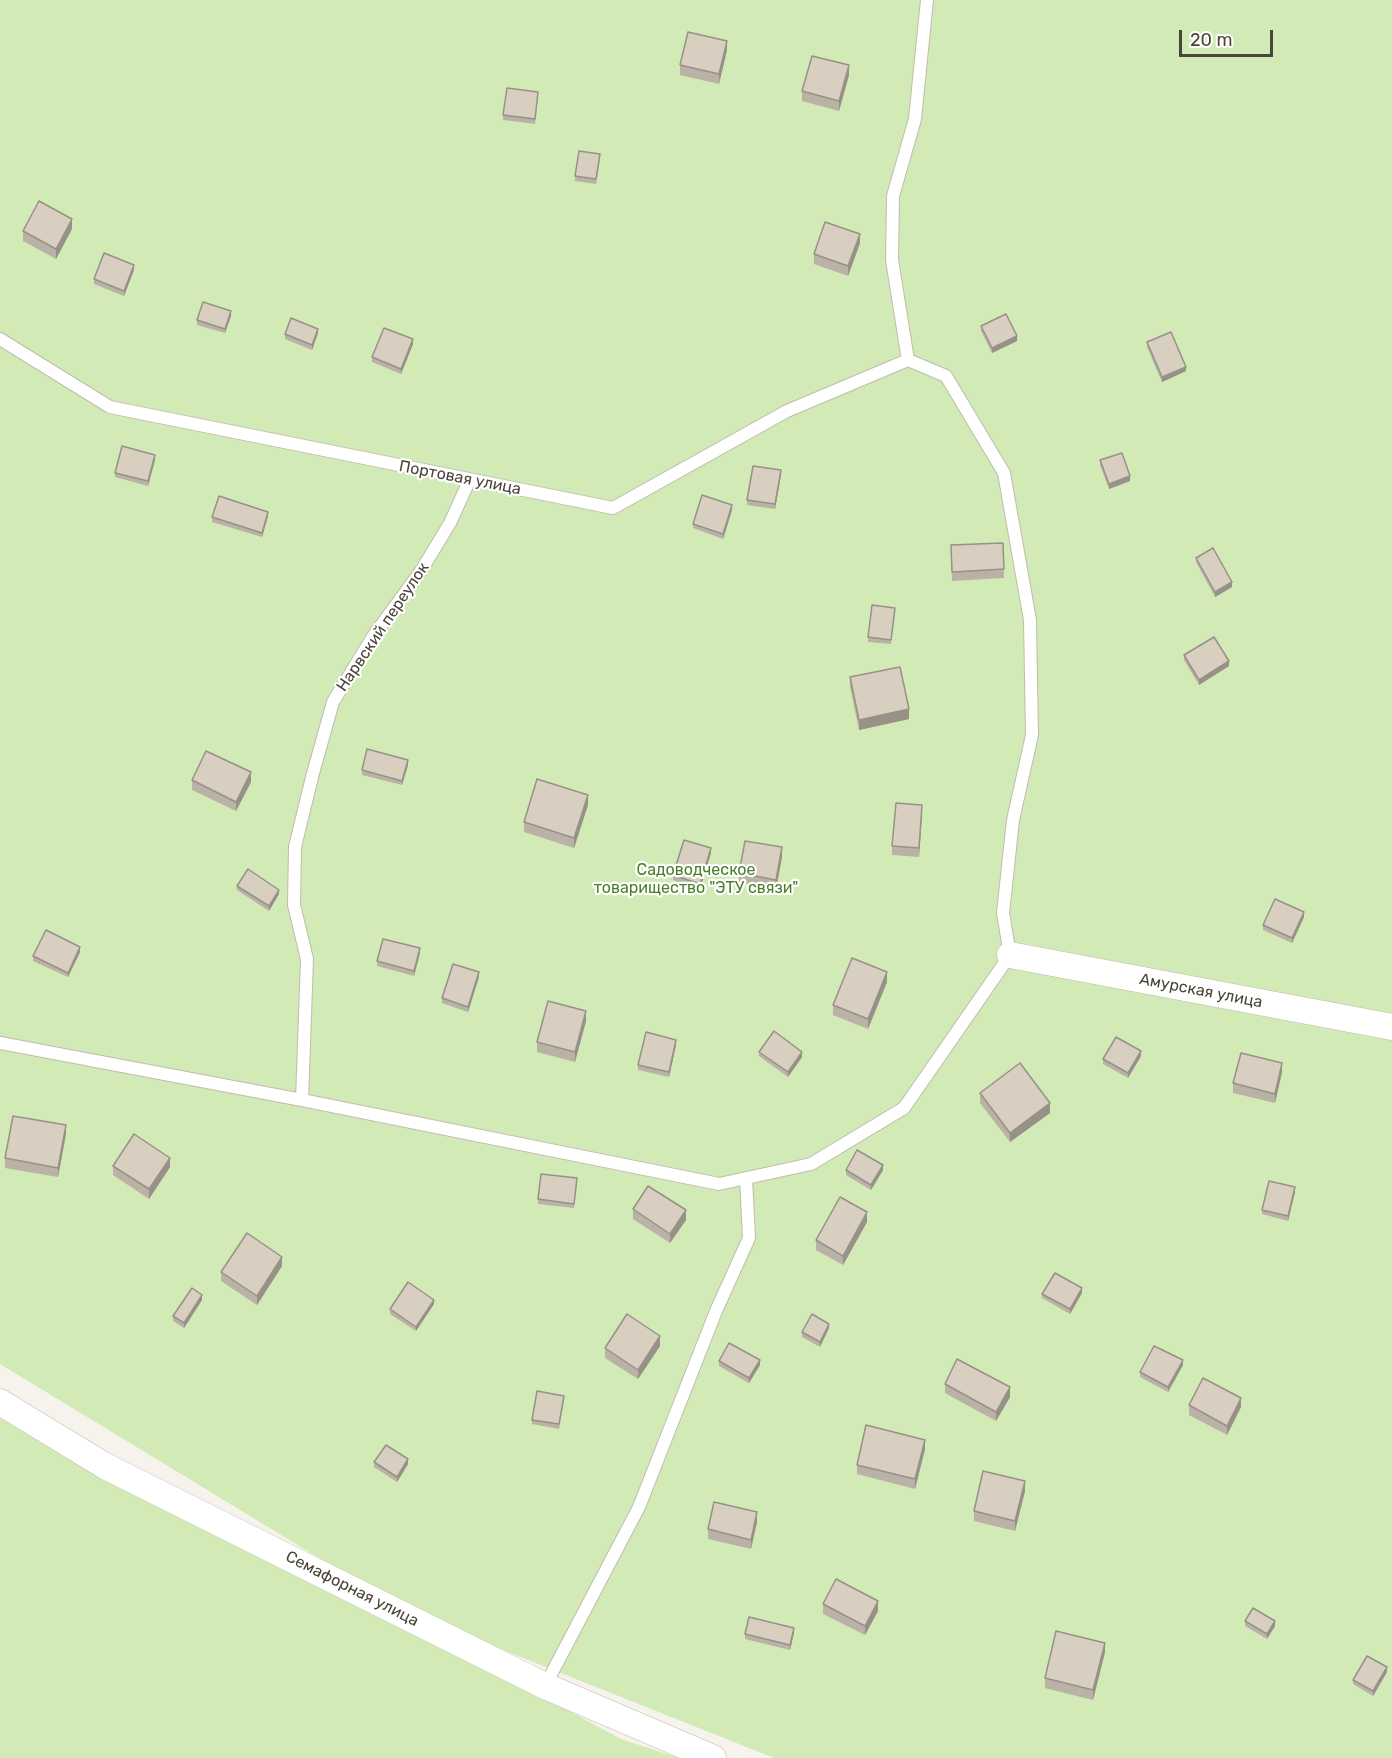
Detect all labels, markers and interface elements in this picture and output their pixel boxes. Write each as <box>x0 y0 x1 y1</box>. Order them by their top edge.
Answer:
scale bar <box>1182 18 1276 56</box>
text: 20 m <box>1190 29 1232 51</box>
street label: Портовая улица <box>397 457 523 499</box>
street label: Нарвский переулок <box>333 559 433 695</box>
park label: Садоводческое товарищество "ЭТУ связи" <box>594 860 798 898</box>
street label: Амурская улица <box>1138 970 1264 1012</box>
street label: Семафорная улица <box>282 1547 422 1631</box>

